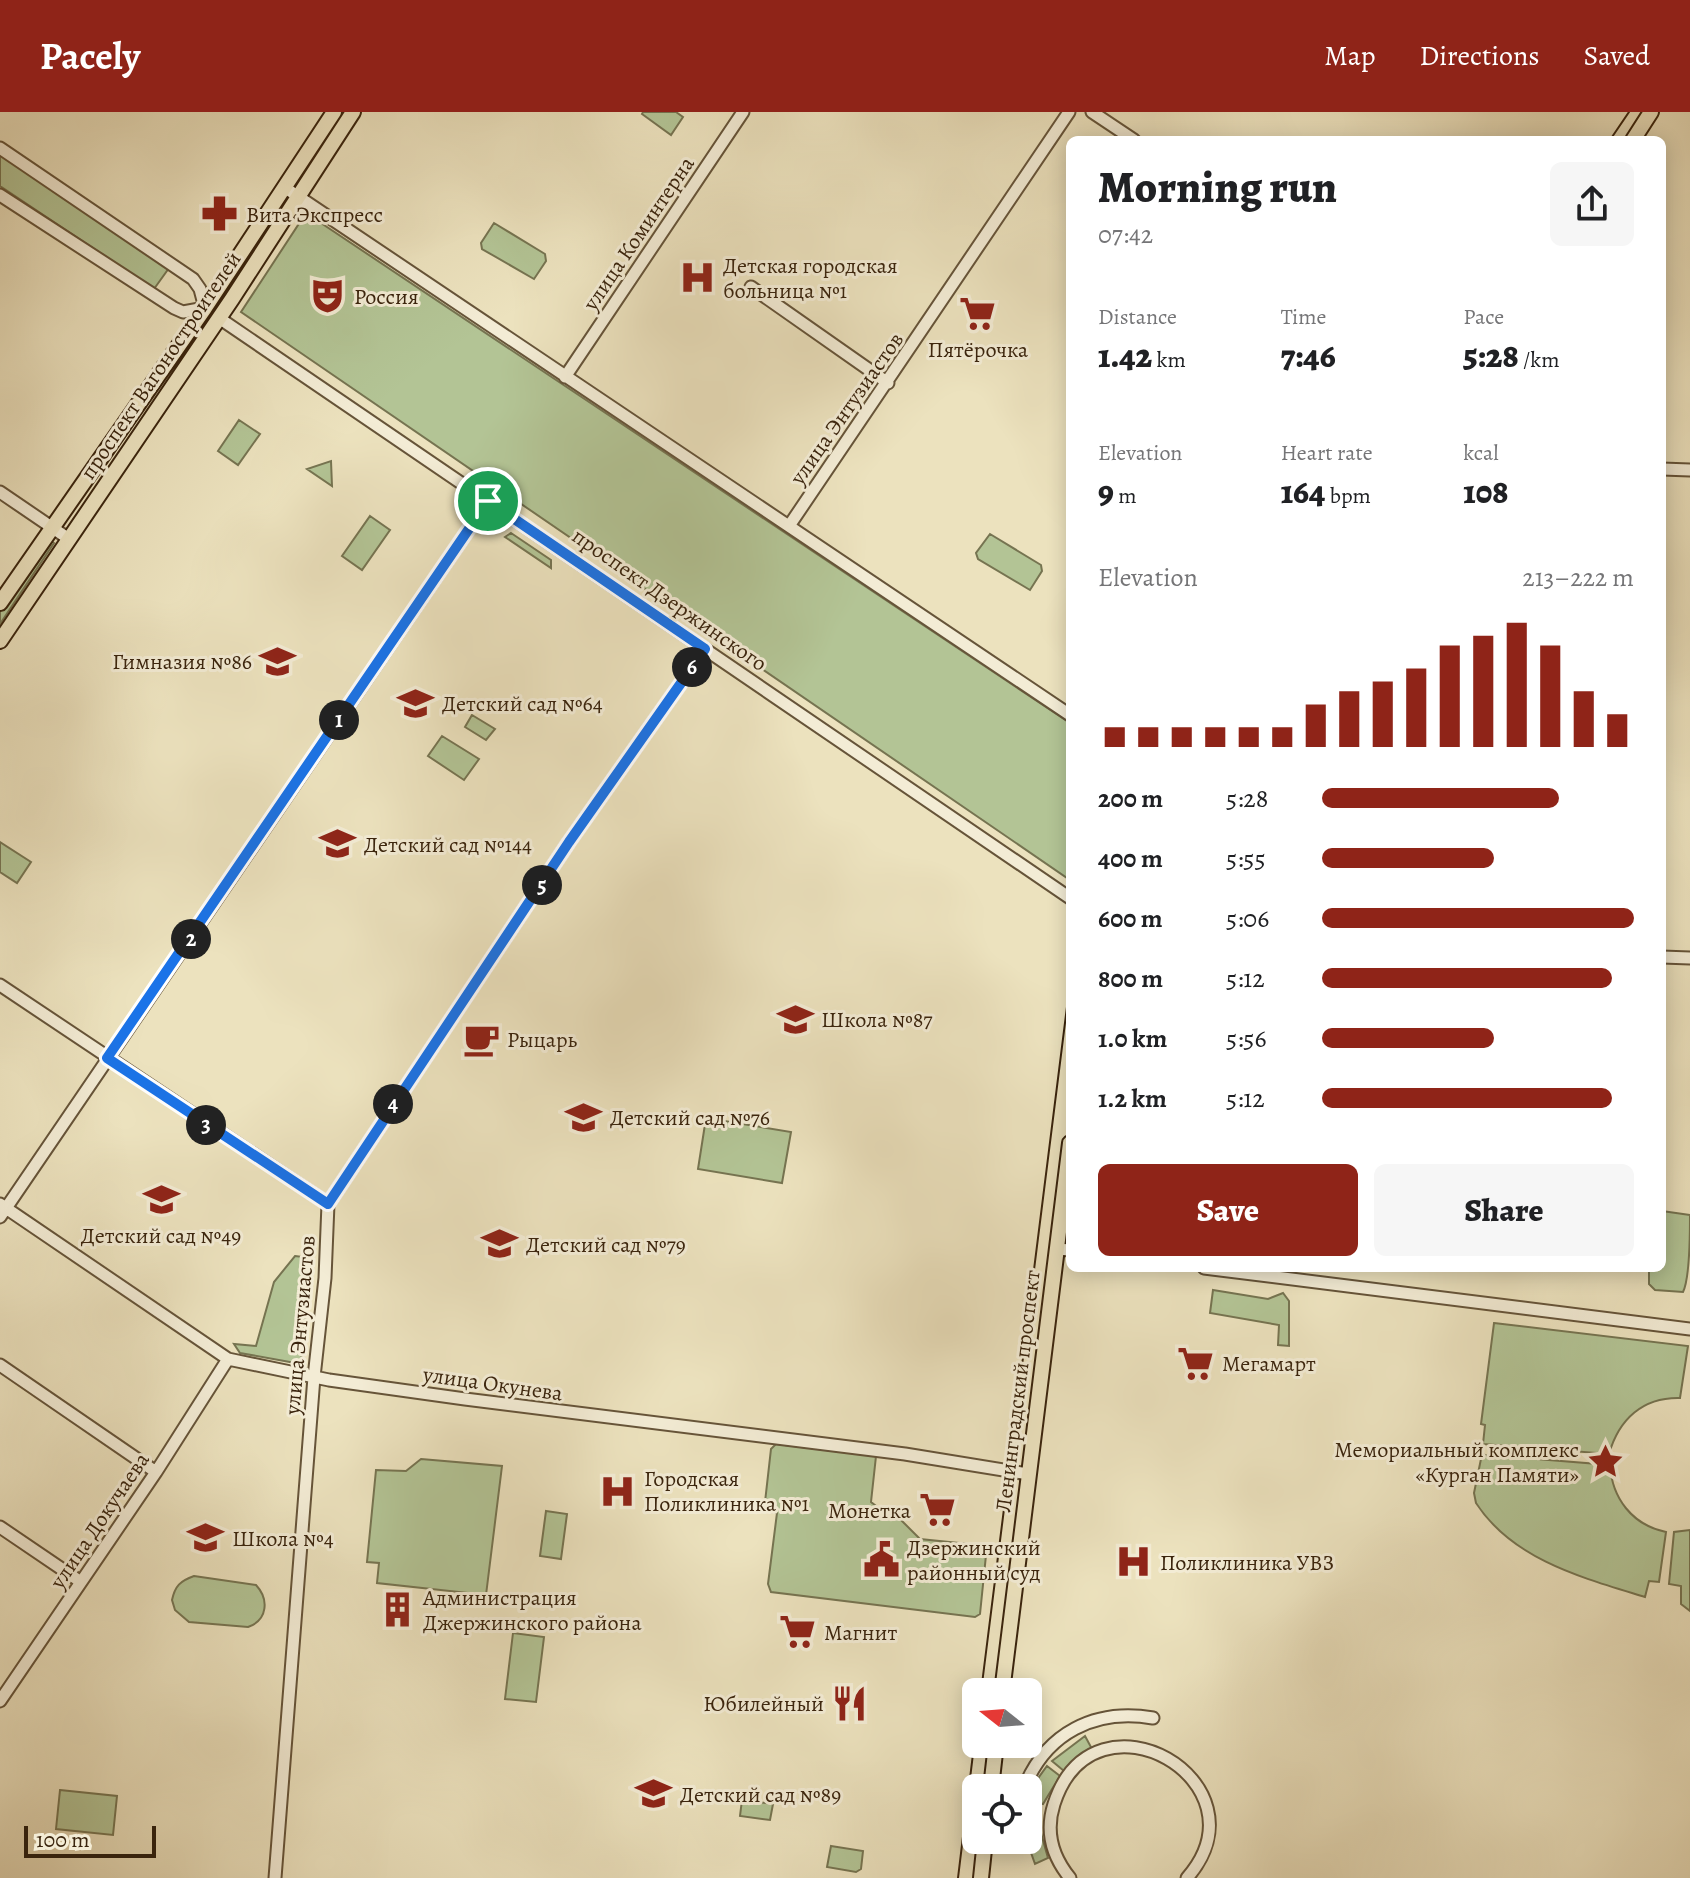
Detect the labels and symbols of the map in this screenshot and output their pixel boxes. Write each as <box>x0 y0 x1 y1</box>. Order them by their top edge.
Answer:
street label: улица Коминтерна <box>576 150 702 317</box>
pharmacy icon: Вита Экспресс <box>201 195 239 233</box>
place label: Вита Экспресс <box>246 200 383 230</box>
street label: проспект Вагоностроителей <box>73 246 248 485</box>
place label: Детская городская больница №1 <box>723 251 898 306</box>
hospital icon: Детская городская больница №1 <box>678 259 716 297</box>
theatre icon: Россия <box>309 277 347 315</box>
place label: Россия <box>354 282 419 312</box>
supermarket icon: Пятёрочка <box>959 294 997 332</box>
street label: улица Энтузиастов <box>782 326 911 492</box>
place label: Пятёрочка <box>928 335 1029 365</box>
pin <box>454 467 522 535</box>
street label: проспект Дзержинского <box>566 521 773 679</box>
school or university icon: Гимназия №86 <box>259 642 297 680</box>
place label: Гимназия №86 <box>112 647 252 677</box>
pin: 6 <box>672 647 712 687</box>
school or university icon: Детский сад №64 <box>397 684 435 722</box>
place label: Детский сад №64 <box>442 689 603 719</box>
pin: 1 <box>319 700 359 740</box>
school or university icon: Детский сад №144 <box>319 825 357 863</box>
place label: Детский сад №144 <box>364 830 532 860</box>
pin: 5 <box>522 865 562 905</box>
pin: 2 <box>171 919 211 959</box>
school or university icon: Школа №87 <box>776 1000 814 1038</box>
place label: Школа №87 <box>821 1005 933 1035</box>
cafe icon: Рыцарь <box>462 1020 500 1058</box>
place label: Рыцарь <box>507 1025 578 1055</box>
pin: 4 <box>373 1084 413 1124</box>
school or university icon: Детский сад №76 <box>565 1098 603 1136</box>
place label: Детский сад №76 <box>610 1103 770 1133</box>
pin: 3 <box>186 1105 226 1145</box>
school or university icon: Детский сад №49 <box>142 1180 180 1218</box>
place label: Детский сад №49 <box>81 1221 241 1251</box>
school or university icon: Детский сад №79 <box>481 1225 519 1263</box>
place label: Детский сад №79 <box>526 1230 686 1260</box>
street label: улица Энтузиастов <box>277 1234 323 1417</box>
street label: Ленинградский проспект <box>988 1268 1048 1514</box>
supermarket icon: Мегамарт <box>1177 1344 1215 1382</box>
place label: Мегамарт <box>1222 1349 1316 1379</box>
street label: улица Окунева <box>420 1359 565 1409</box>
place label: Мемориальный комплекс «Курган Памяти» <box>1334 1435 1579 1490</box>
place icon: Мемориальный комплекс «Курган Памяти» <box>1586 1443 1624 1481</box>
street label: улица Докучаева <box>43 1446 157 1595</box>
place label: Городская Поликлиника №1 <box>644 1464 809 1519</box>
hospital icon: Городская Поликлиника №1 <box>599 1472 637 1510</box>
supermarket icon: Монетка <box>918 1491 956 1529</box>
place label: Монетка <box>828 1496 912 1526</box>
school or university icon: Школа №4 <box>187 1519 225 1557</box>
place label: Школа №4 <box>232 1524 334 1554</box>
place label: Дзержинский районный суд <box>907 1533 1041 1588</box>
public building icon: Дзержинский районный суд <box>862 1541 900 1579</box>
hospital icon: Поликлиника УВЗ <box>1115 1543 1153 1581</box>
place label: Поликлиника УВЗ <box>1160 1548 1334 1578</box>
place label: Администрация Джержинского района <box>422 1583 642 1638</box>
building icon: Администрация Джержинского района <box>378 1591 416 1629</box>
supermarket icon: Магнит <box>779 1613 817 1651</box>
place label: Магнит <box>824 1618 897 1648</box>
north arrow <box>962 1678 1042 1758</box>
restaurant icon: Юбилейный <box>831 1684 869 1722</box>
place label: Юбилейный <box>703 1689 824 1719</box>
school or university icon: Детский сад №89 <box>635 1775 673 1813</box>
place label: Детский сад №89 <box>680 1780 841 1810</box>
scale bar <box>24 1822 156 1858</box>

